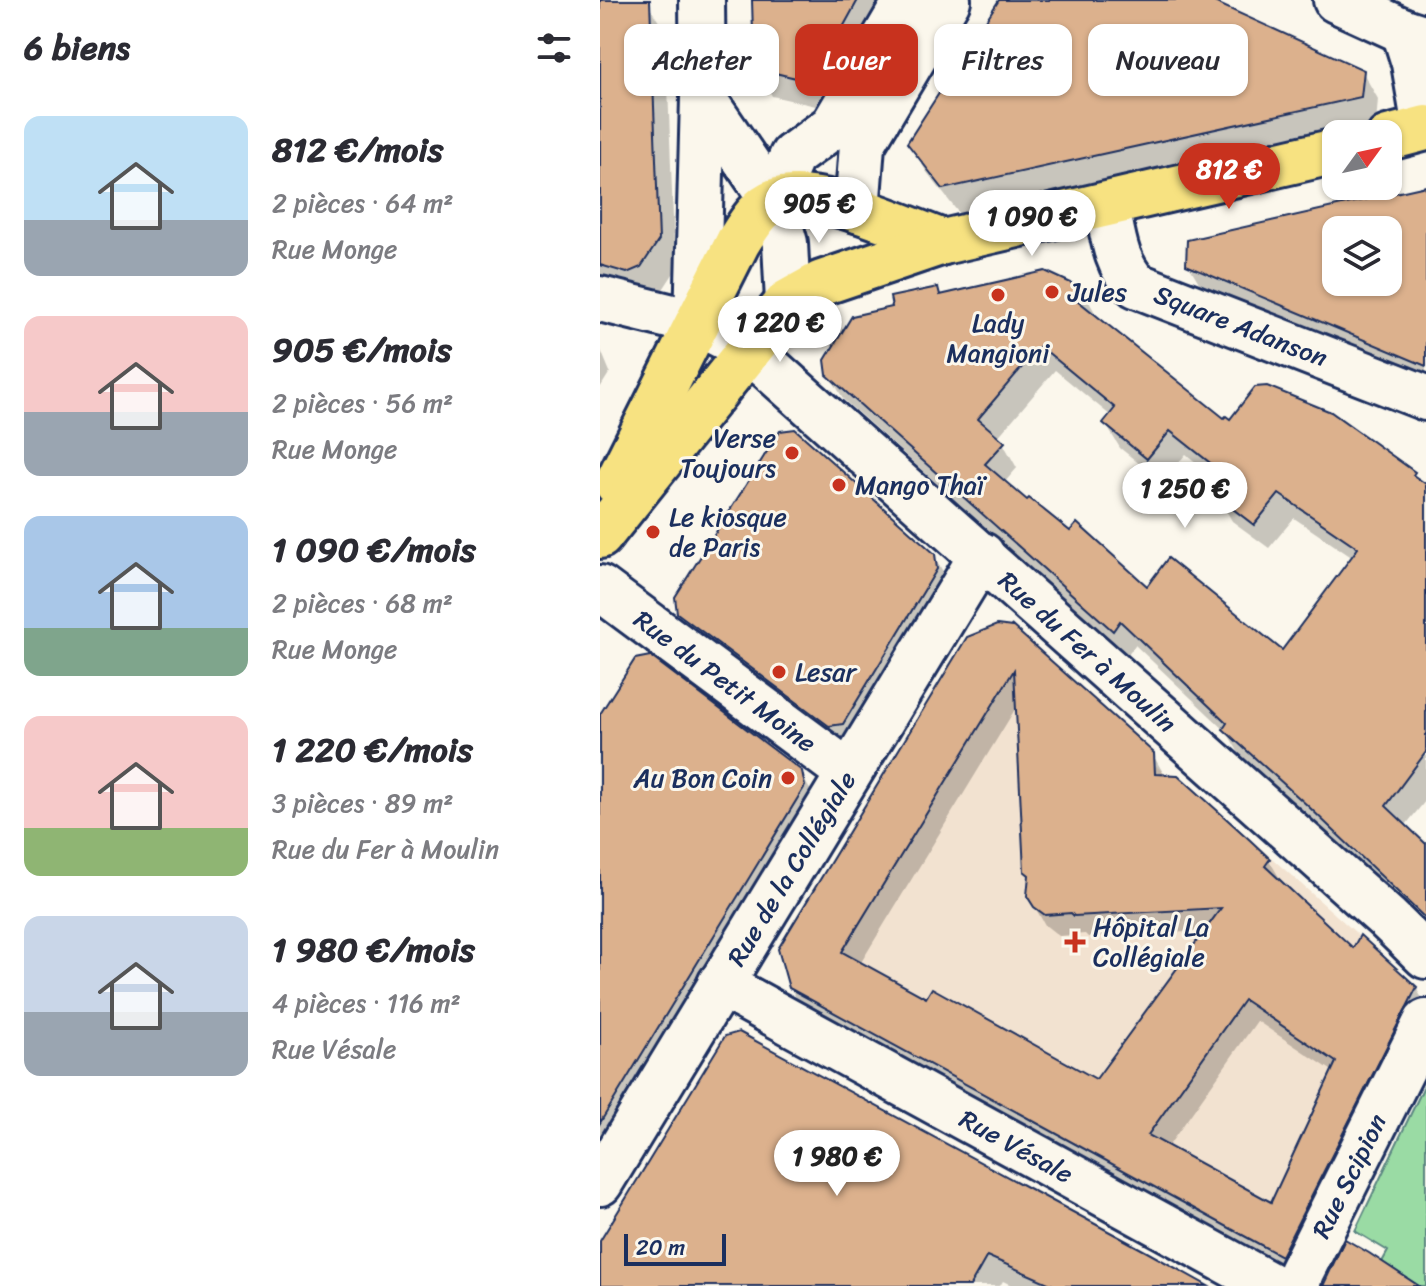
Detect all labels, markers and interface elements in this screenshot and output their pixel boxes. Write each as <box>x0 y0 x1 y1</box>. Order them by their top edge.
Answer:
text: 6 biens <box>24 18 130 78</box>
chip: Acheter <box>624 24 779 96</box>
chip: Louer <box>795 24 918 96</box>
chip: Filtres <box>934 24 1072 96</box>
chip: Nouveau <box>1088 24 1248 96</box>
icon: filters <box>532 26 576 70</box>
text: 812 €/mois <box>272 120 443 180</box>
north arrow <box>1322 120 1402 200</box>
map controls <box>1322 120 1402 296</box>
pin: 812 € <box>1173 143 1285 211</box>
text: 812 € <box>1196 146 1262 192</box>
icon: home <box>88 148 184 244</box>
pin: 905 € <box>763 177 875 245</box>
text: 2 pièces · 64 m² <box>272 180 453 226</box>
text: 905 € <box>783 180 855 226</box>
pin: 1 090 € <box>958 190 1106 258</box>
text: 1 090 € <box>987 193 1077 239</box>
button: layers <box>1322 216 1402 296</box>
text: Rue Monge <box>272 226 397 272</box>
place label: Jules <box>1067 269 1127 315</box>
street label: Square Adanson <box>1147 271 1335 381</box>
marker: Jules <box>1043 283 1061 301</box>
marker: Lady Mangioni <box>989 286 1007 304</box>
pin: 1 220 € <box>706 296 854 364</box>
text: 1 220 € <box>736 299 824 345</box>
place label: Lady Mangioni <box>947 300 1050 376</box>
text: 905 €/mois <box>272 320 452 380</box>
icon: home <box>88 348 184 444</box>
text: 2 pièces · 56 m² <box>272 380 453 426</box>
place label: Verse Toujours <box>680 415 776 491</box>
text: Rue Monge <box>272 426 397 472</box>
marker: Verse Toujours <box>783 444 801 462</box>
place label: Mango Thaï <box>855 462 988 508</box>
pin: 1 250 € <box>1111 462 1259 530</box>
text: 1 250 € <box>1140 465 1230 511</box>
marker: Mango Thaï <box>830 476 848 494</box>
place label: Le kiosque de Paris <box>669 494 787 570</box>
text: 1 090 €/mois <box>272 520 476 580</box>
marker: Le kiosque de Paris <box>644 523 662 541</box>
icon: home <box>88 548 184 644</box>
street label: Rue du Fer à Moulin <box>988 559 1188 744</box>
text: 2 pièces · 68 m² <box>272 580 453 626</box>
street label: Rue du Petit Moine <box>624 597 827 765</box>
text: Rue Monge <box>272 626 397 672</box>
place label: Lesar <box>795 649 857 695</box>
marker: Lesar <box>770 663 788 681</box>
text: 1 220 €/mois <box>272 720 473 780</box>
icon: home <box>88 748 184 844</box>
place label: Au Bon Coin <box>633 755 772 801</box>
street label: Rue de la Collégiale <box>714 762 869 975</box>
marker: Au Bon Coin <box>779 769 797 787</box>
text: 3 pièces · 89 m² <box>272 780 453 826</box>
text: Rue du Fer à Moulin <box>272 826 499 872</box>
place label: Hôpital La Collégiale <box>1093 904 1209 980</box>
text: 1 980 €/mois <box>272 920 475 980</box>
marker: Hôpital La Collégiale <box>1064 931 1086 953</box>
icon: home <box>88 948 184 1044</box>
text: 4 pièces · 116 m² <box>272 980 461 1026</box>
text: Rue Vésale <box>272 1026 396 1072</box>
street label: Rue Vésale <box>951 1096 1082 1196</box>
street label: Rue Scipion <box>1298 1105 1400 1246</box>
pin: 1 980 € <box>763 1130 911 1198</box>
text: 1 980 € <box>792 1133 882 1179</box>
text: 20 m <box>636 1228 685 1267</box>
scale bar <box>624 1230 726 1266</box>

